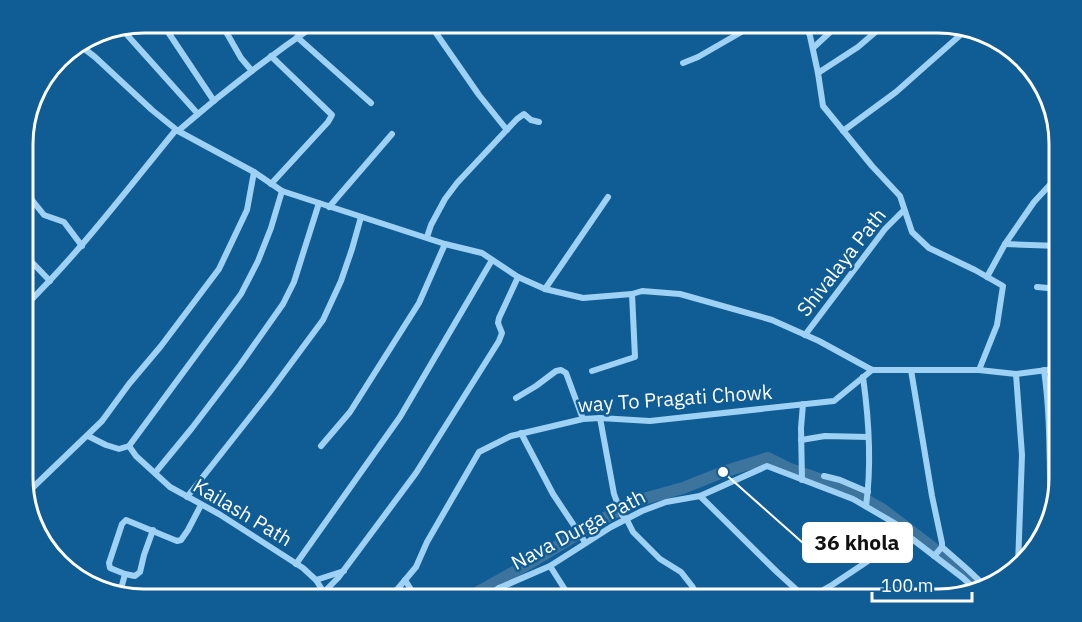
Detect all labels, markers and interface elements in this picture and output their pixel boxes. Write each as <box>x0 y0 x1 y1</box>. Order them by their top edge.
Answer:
street label: Shivalaya Path <box>790 202 892 322</box>
street label: way To Pragati Chowk <box>577 378 774 418</box>
street label: Kailash Path <box>188 472 298 552</box>
street label: Nava Durga Path <box>506 482 650 576</box>
callout: 36 khola <box>803 523 912 562</box>
text: 36 khola <box>815 528 900 556</box>
scale bar <box>872 565 972 603</box>
text: 100 m <box>881 574 933 597</box>

